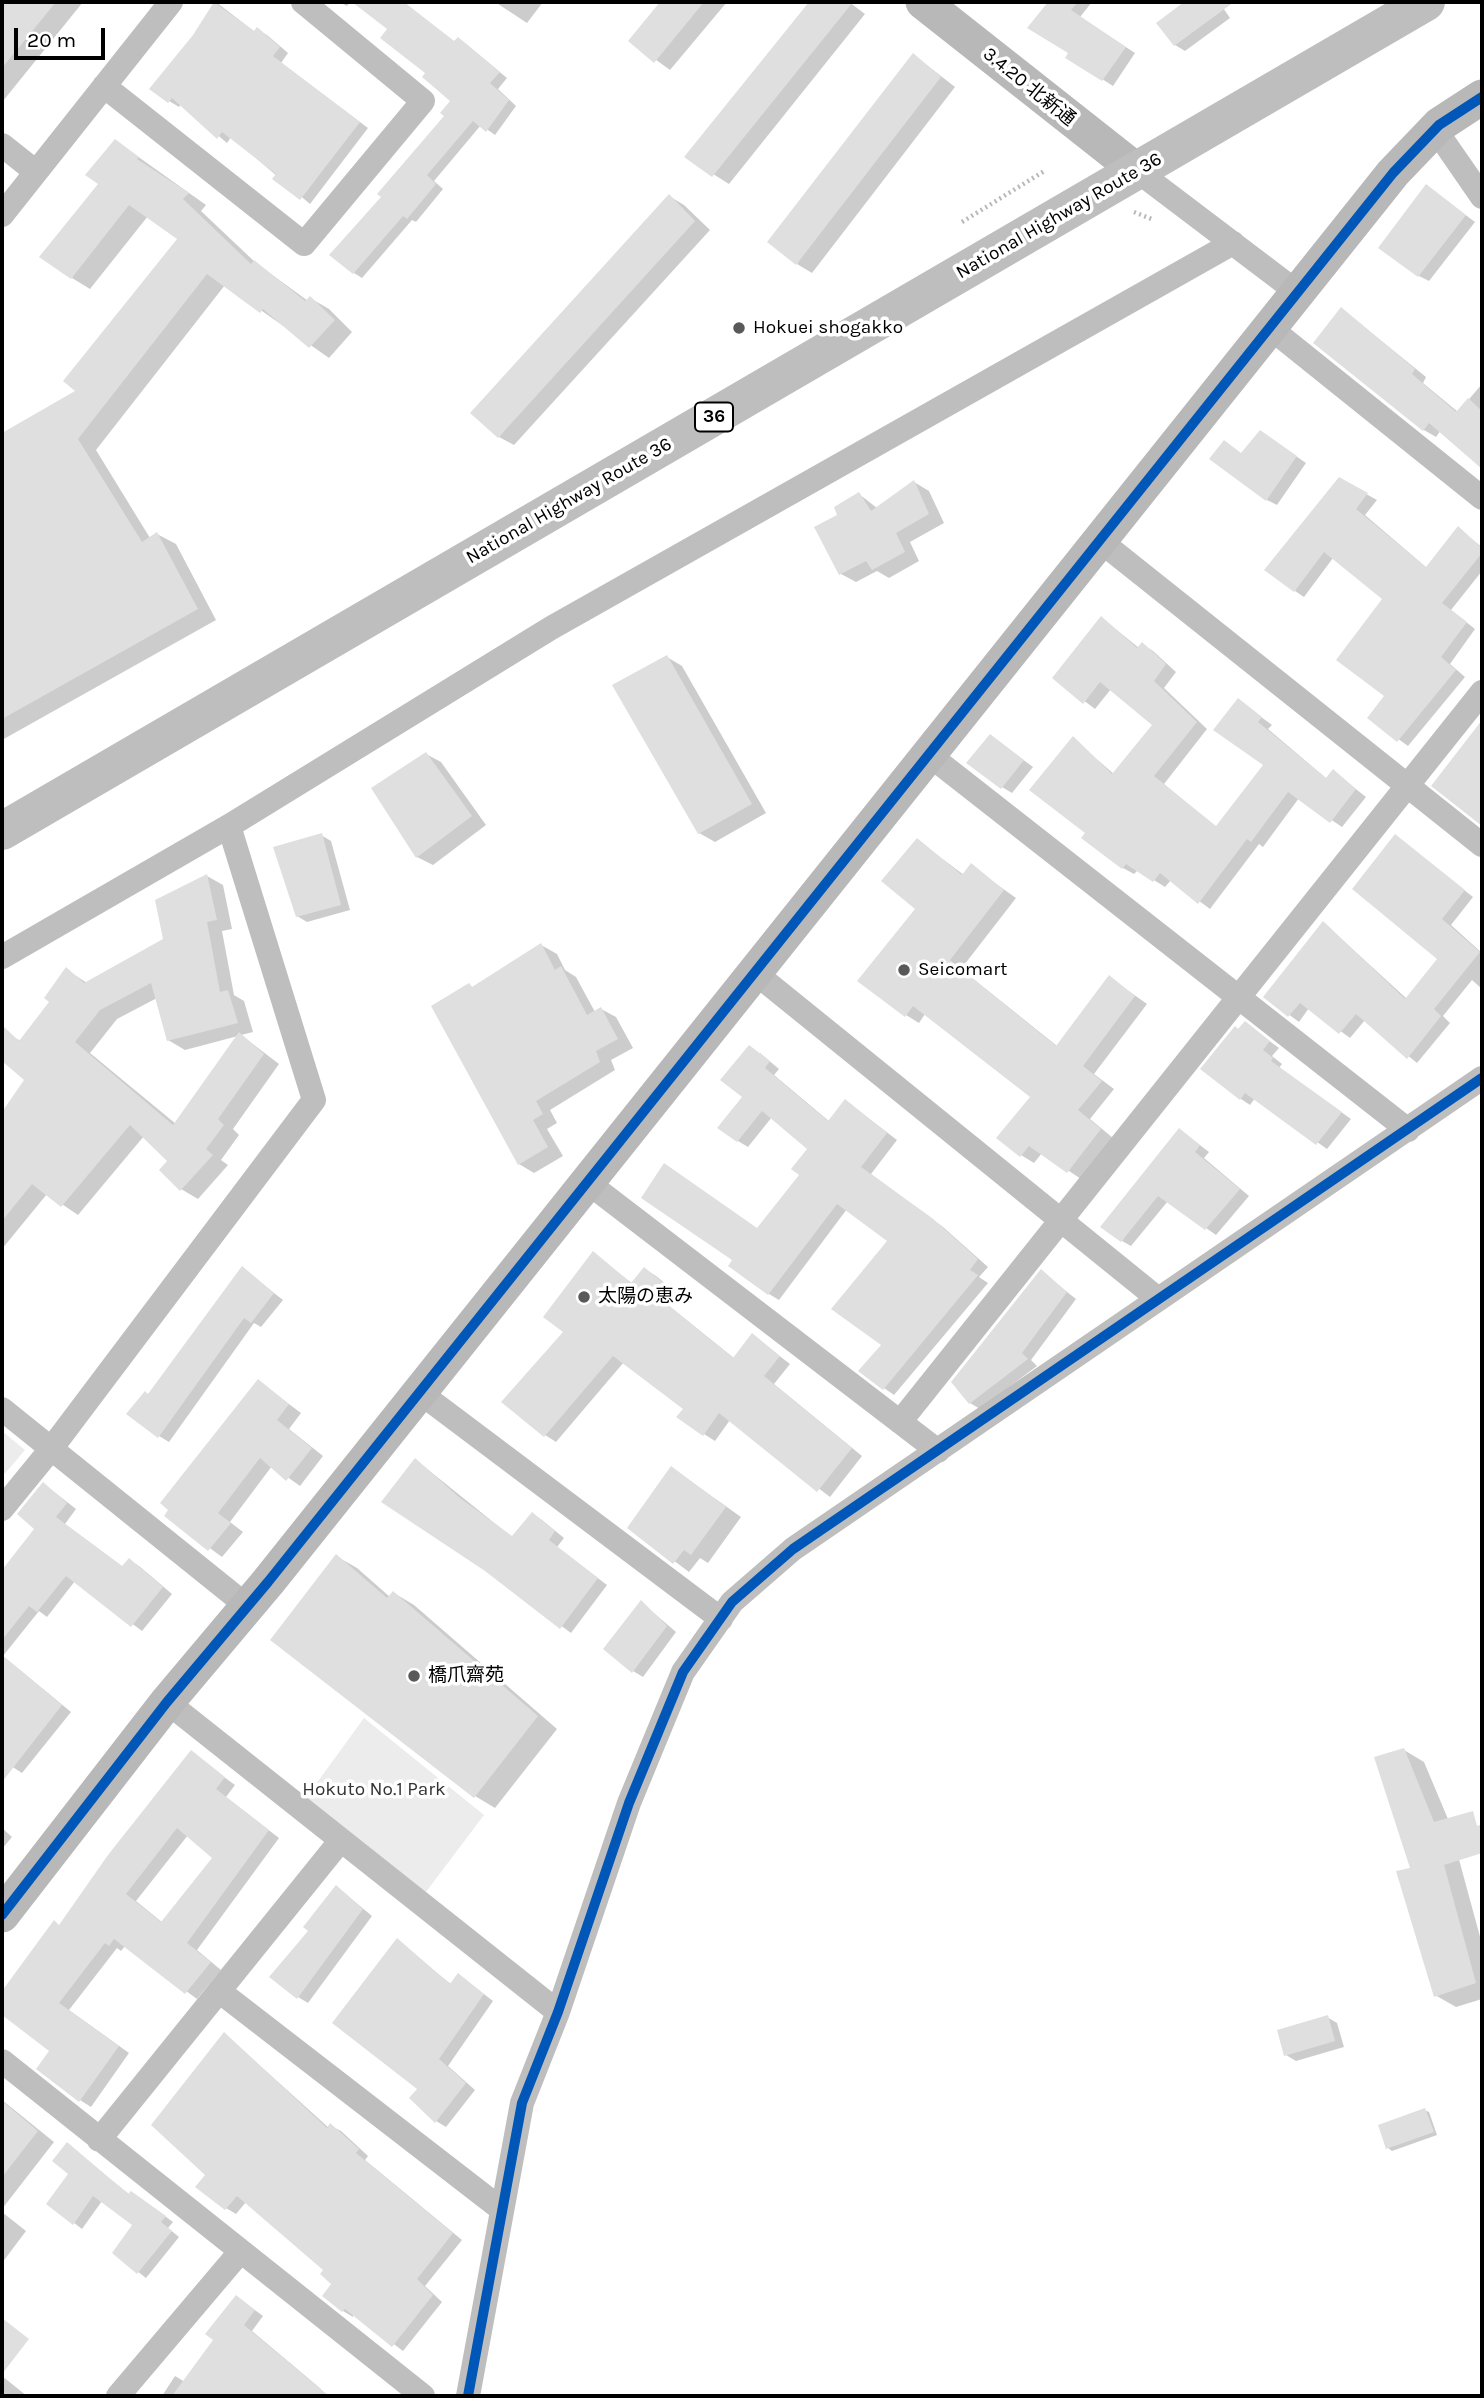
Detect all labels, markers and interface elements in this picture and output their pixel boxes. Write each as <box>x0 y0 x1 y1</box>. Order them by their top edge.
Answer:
scale bar <box>18 14 108 58</box>
text: 20 m <box>27 28 76 52</box>
street label: 3.4.20 北新通 <box>978 43 1080 131</box>
street label: National Highway Route 36 <box>952 148 1166 284</box>
place label: Hokuei shogakko <box>753 317 903 339</box>
marker: Hokuei shogakko <box>731 320 747 336</box>
road number: 36 <box>695 402 733 432</box>
street label: National Highway Route 36 <box>462 433 676 569</box>
place label: Seicomart <box>918 959 1007 981</box>
marker: Seicomart <box>896 962 912 978</box>
place label: 太陽の恵み <box>598 1286 693 1308</box>
marker: 太陽の恵み <box>576 1289 592 1305</box>
place label: 橋爪齋苑 <box>428 1665 504 1687</box>
marker: 橋爪齋苑 <box>406 1668 422 1684</box>
park label: Hokuto No.1 Park <box>302 1779 446 1801</box>

